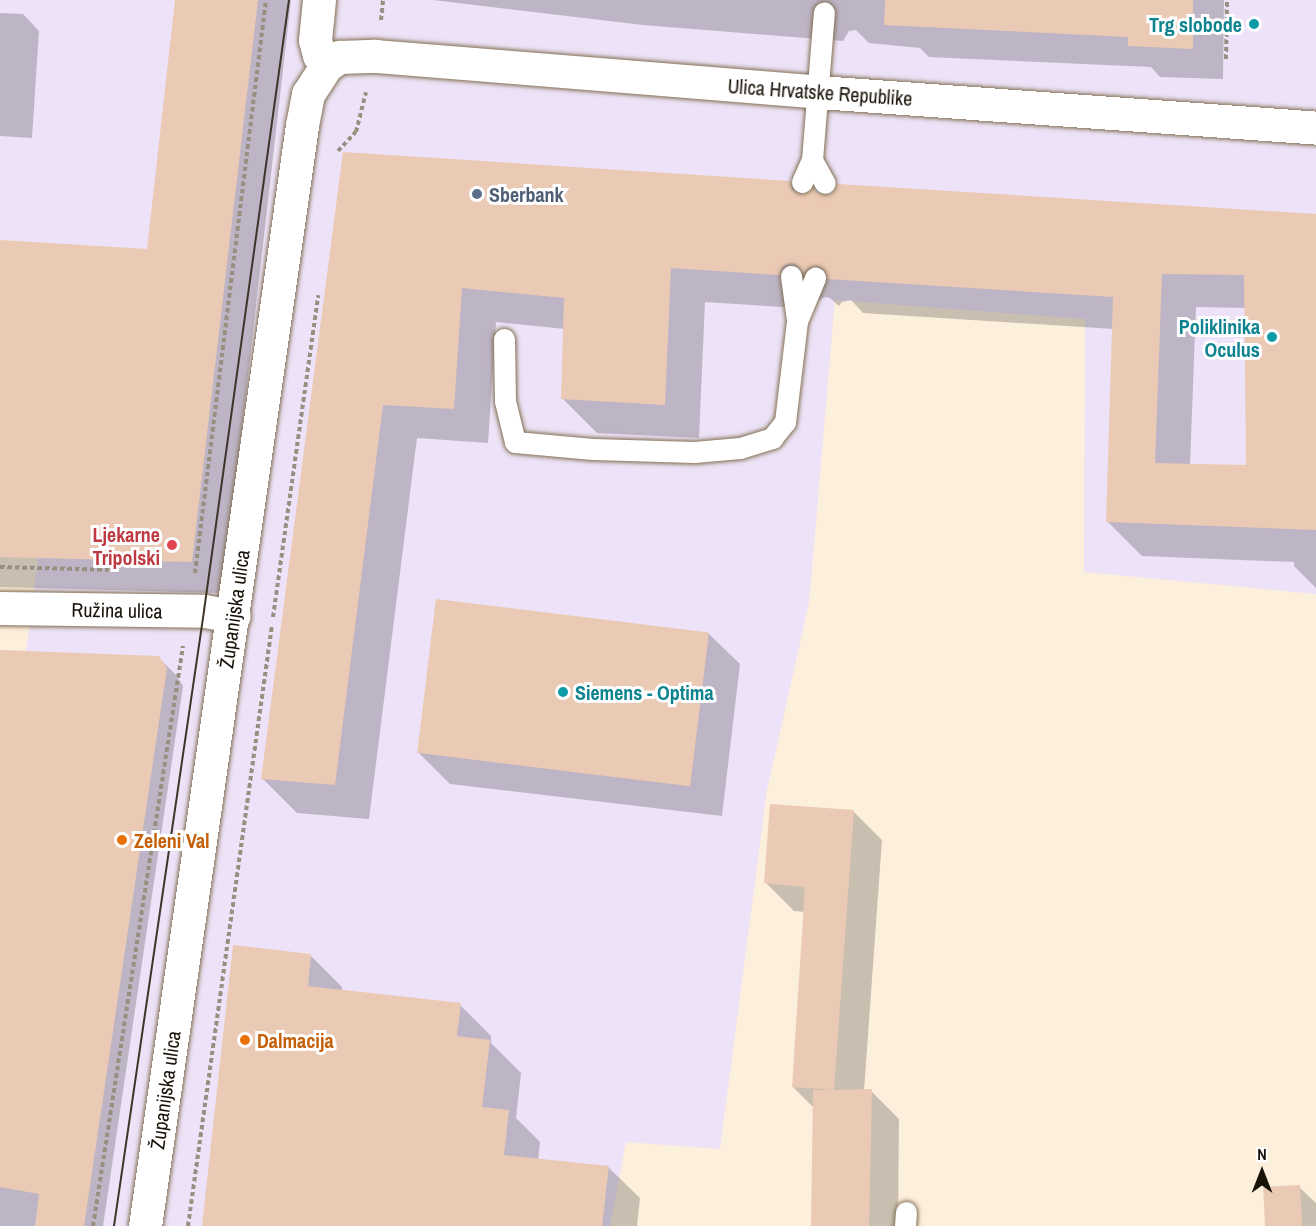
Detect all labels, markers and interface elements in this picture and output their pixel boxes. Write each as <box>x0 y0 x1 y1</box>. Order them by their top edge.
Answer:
place label: Trg slobode <box>1149 12 1242 36</box>
marker: Trg slobode <box>1247 17 1261 31</box>
street label: Ulica Hrvatske Republike <box>727 74 913 110</box>
place label: Sberbank <box>489 182 564 206</box>
marker: Sberbank <box>470 187 484 201</box>
place label: Poliklinika Oculus <box>1179 314 1260 361</box>
marker: Poliklinika Oculus <box>1265 330 1279 344</box>
place label: Ljekarne Tripolski <box>93 522 160 569</box>
marker: Ljekarne Tripolski <box>165 538 179 552</box>
street label: Županijska ulica <box>214 548 254 670</box>
street label: Ružina ulica <box>71 597 163 623</box>
place label: Siemens - Optima <box>575 680 714 704</box>
marker: Siemens - Optima <box>556 685 570 699</box>
place label: Zeleni Val <box>134 828 210 852</box>
marker: Zeleni Val <box>115 833 129 847</box>
place label: Dalmacija <box>257 1028 334 1052</box>
street label: Županijska ulica <box>145 1029 185 1151</box>
marker: Dalmacija <box>238 1033 252 1047</box>
north arrow <box>1232 1142 1292 1202</box>
text: N <box>1257 1143 1267 1165</box>

